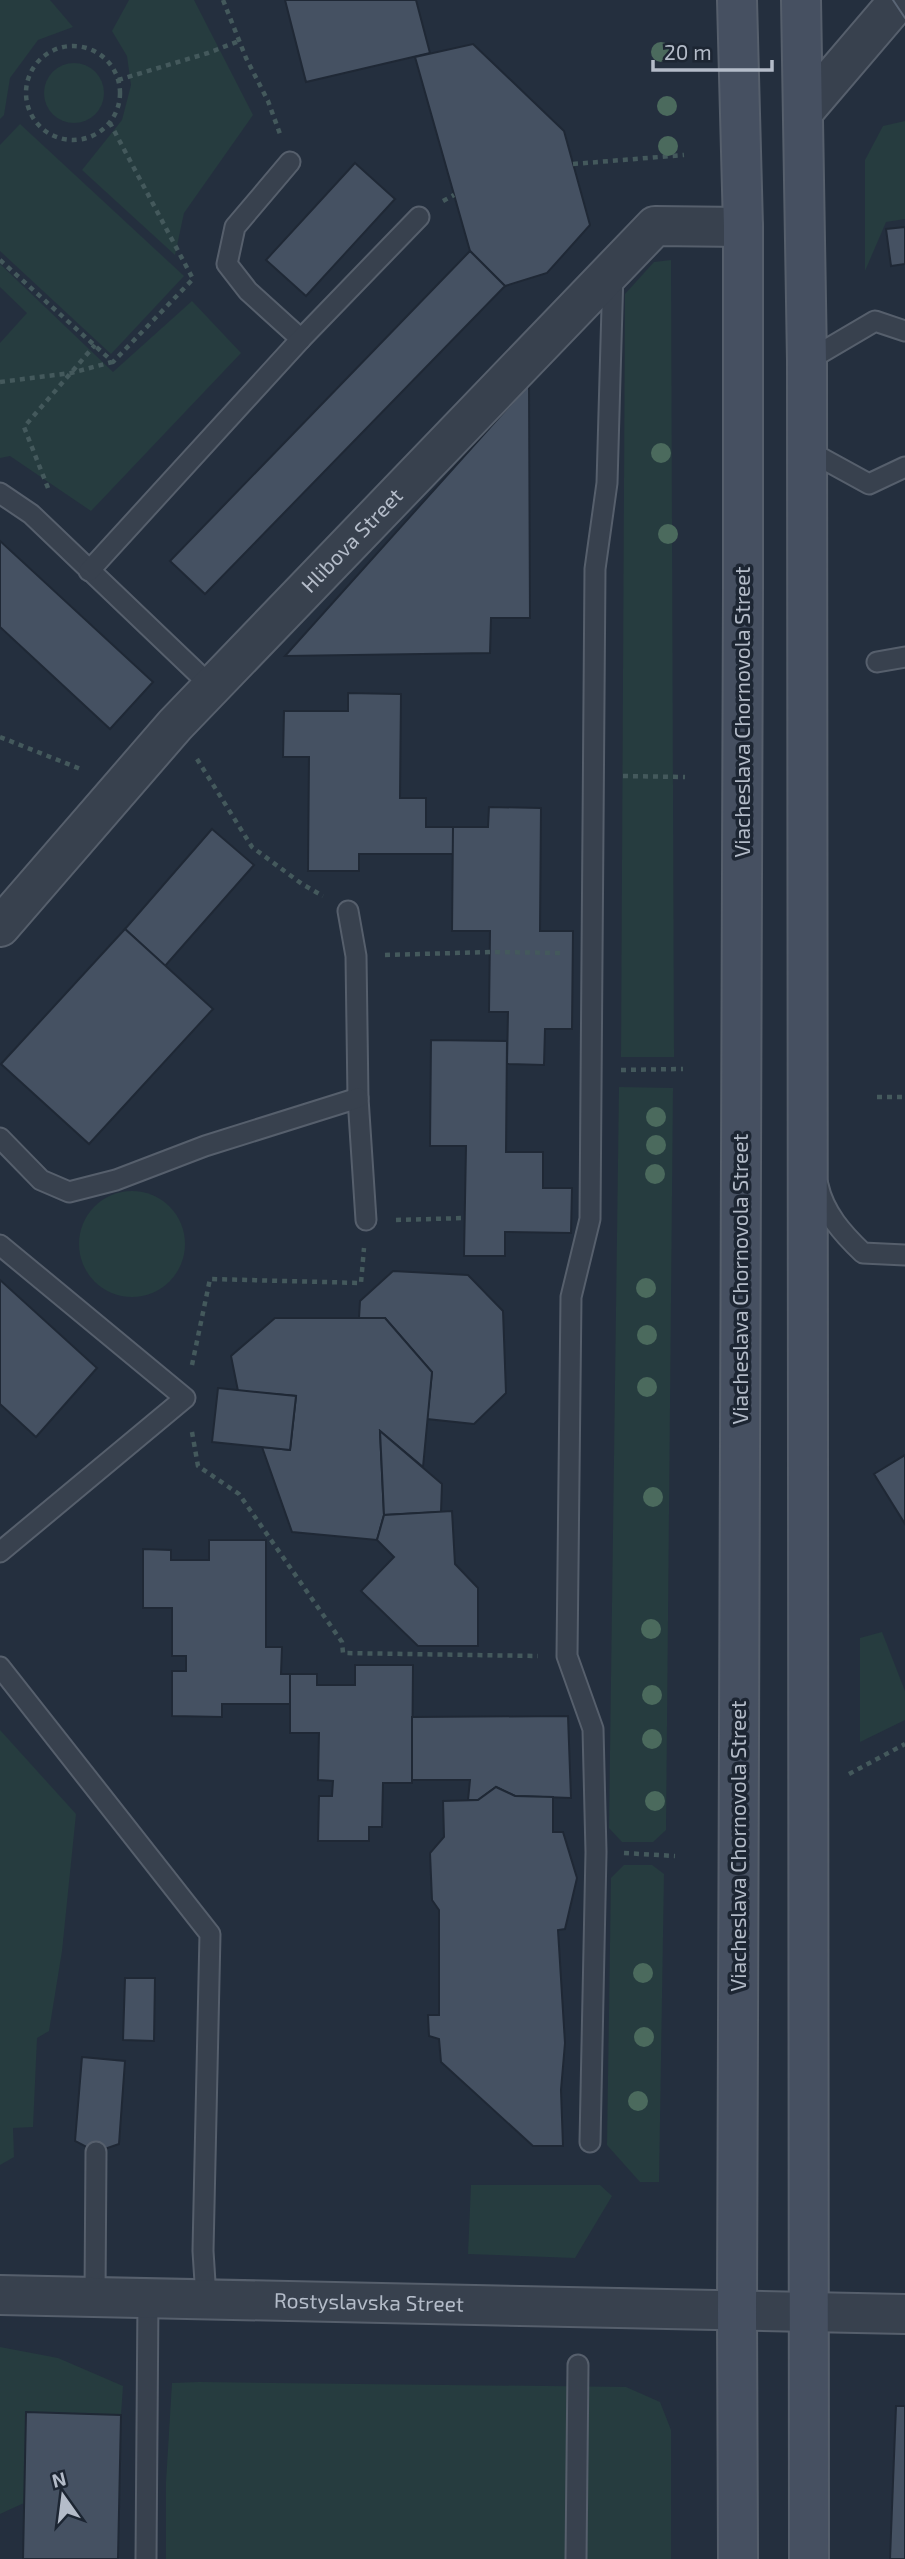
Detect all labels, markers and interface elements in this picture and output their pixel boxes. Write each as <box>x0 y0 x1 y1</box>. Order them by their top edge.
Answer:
scale bar <box>653 28 772 72</box>
text: 20 m <box>664 39 712 64</box>
street label: Hlibova Street <box>295 482 407 597</box>
street label: Viacheslava Chornovola Street <box>729 566 754 858</box>
street label: Viacheslava Chornovola Street <box>727 1133 752 1425</box>
street label: Viacheslava Chornovola Street <box>725 1700 750 1992</box>
street label: Rostyslavska Street <box>274 2287 464 2316</box>
north arrow <box>28 2461 98 2531</box>
text: N <box>49 2466 68 2492</box>

